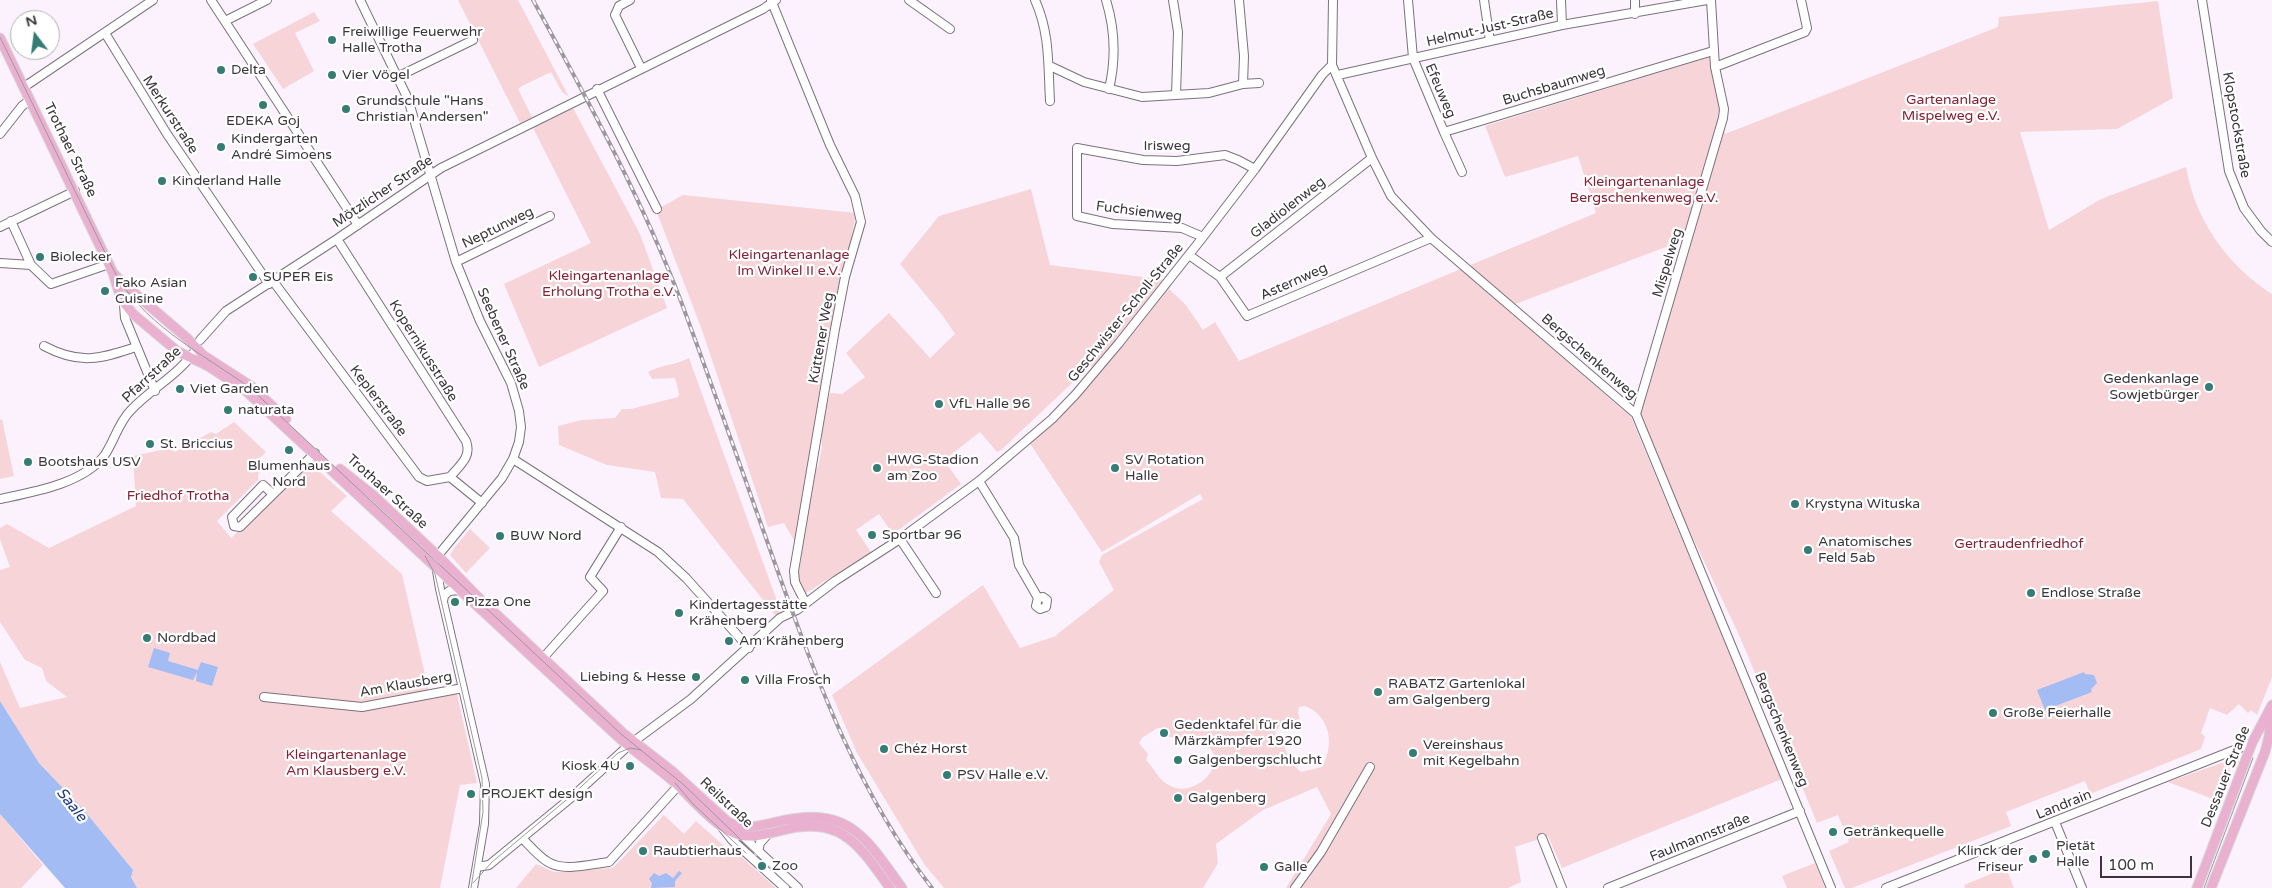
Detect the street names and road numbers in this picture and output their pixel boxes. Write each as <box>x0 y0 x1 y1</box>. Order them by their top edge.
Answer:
street label: Helmut-Just-Straße <box>1425 5 1555 51</box>
street label: Efeuweg <box>1421 61 1459 121</box>
street label: Buchsbaumweg <box>1501 62 1607 110</box>
street label: Klopstockstraße <box>2218 71 2254 179</box>
street label: Merkurstraße <box>138 73 202 157</box>
street label: Trothaer Straße <box>40 100 100 200</box>
street label: Irisweg <box>1143 138 1191 154</box>
street label: Mötzlicher Straße <box>330 152 436 232</box>
street label: Gladiolenweg <box>1247 174 1329 242</box>
street label: Fuchsienweg <box>1095 198 1183 226</box>
street label: Neptunweg <box>459 203 537 253</box>
street label: Mispelweg <box>1650 226 1686 300</box>
street label: Geschwister-Scholl-Straße <box>1065 240 1187 386</box>
street label: Asternweg <box>1258 260 1330 304</box>
street label: Seebener Straße <box>473 285 533 393</box>
street label: Küttener Weg <box>806 291 838 385</box>
street label: Kopernikusstraße <box>385 297 461 405</box>
street label: Bergschenkenweg <box>1537 311 1641 403</box>
street label: Pfarrstraße <box>119 343 185 407</box>
street label: Keplerstraße <box>346 362 410 440</box>
street label: Trothaer Straße <box>343 451 431 533</box>
street label: Am Klausberg <box>358 669 454 701</box>
street label: Bergschenkenweg <box>1750 670 1812 790</box>
street label: Dessauer Straße <box>2198 724 2254 830</box>
street label: Reilstraße <box>696 774 756 832</box>
street label: Landrain <box>2034 786 2094 824</box>
street label: Faulmannstraße <box>1647 810 1753 866</box>

